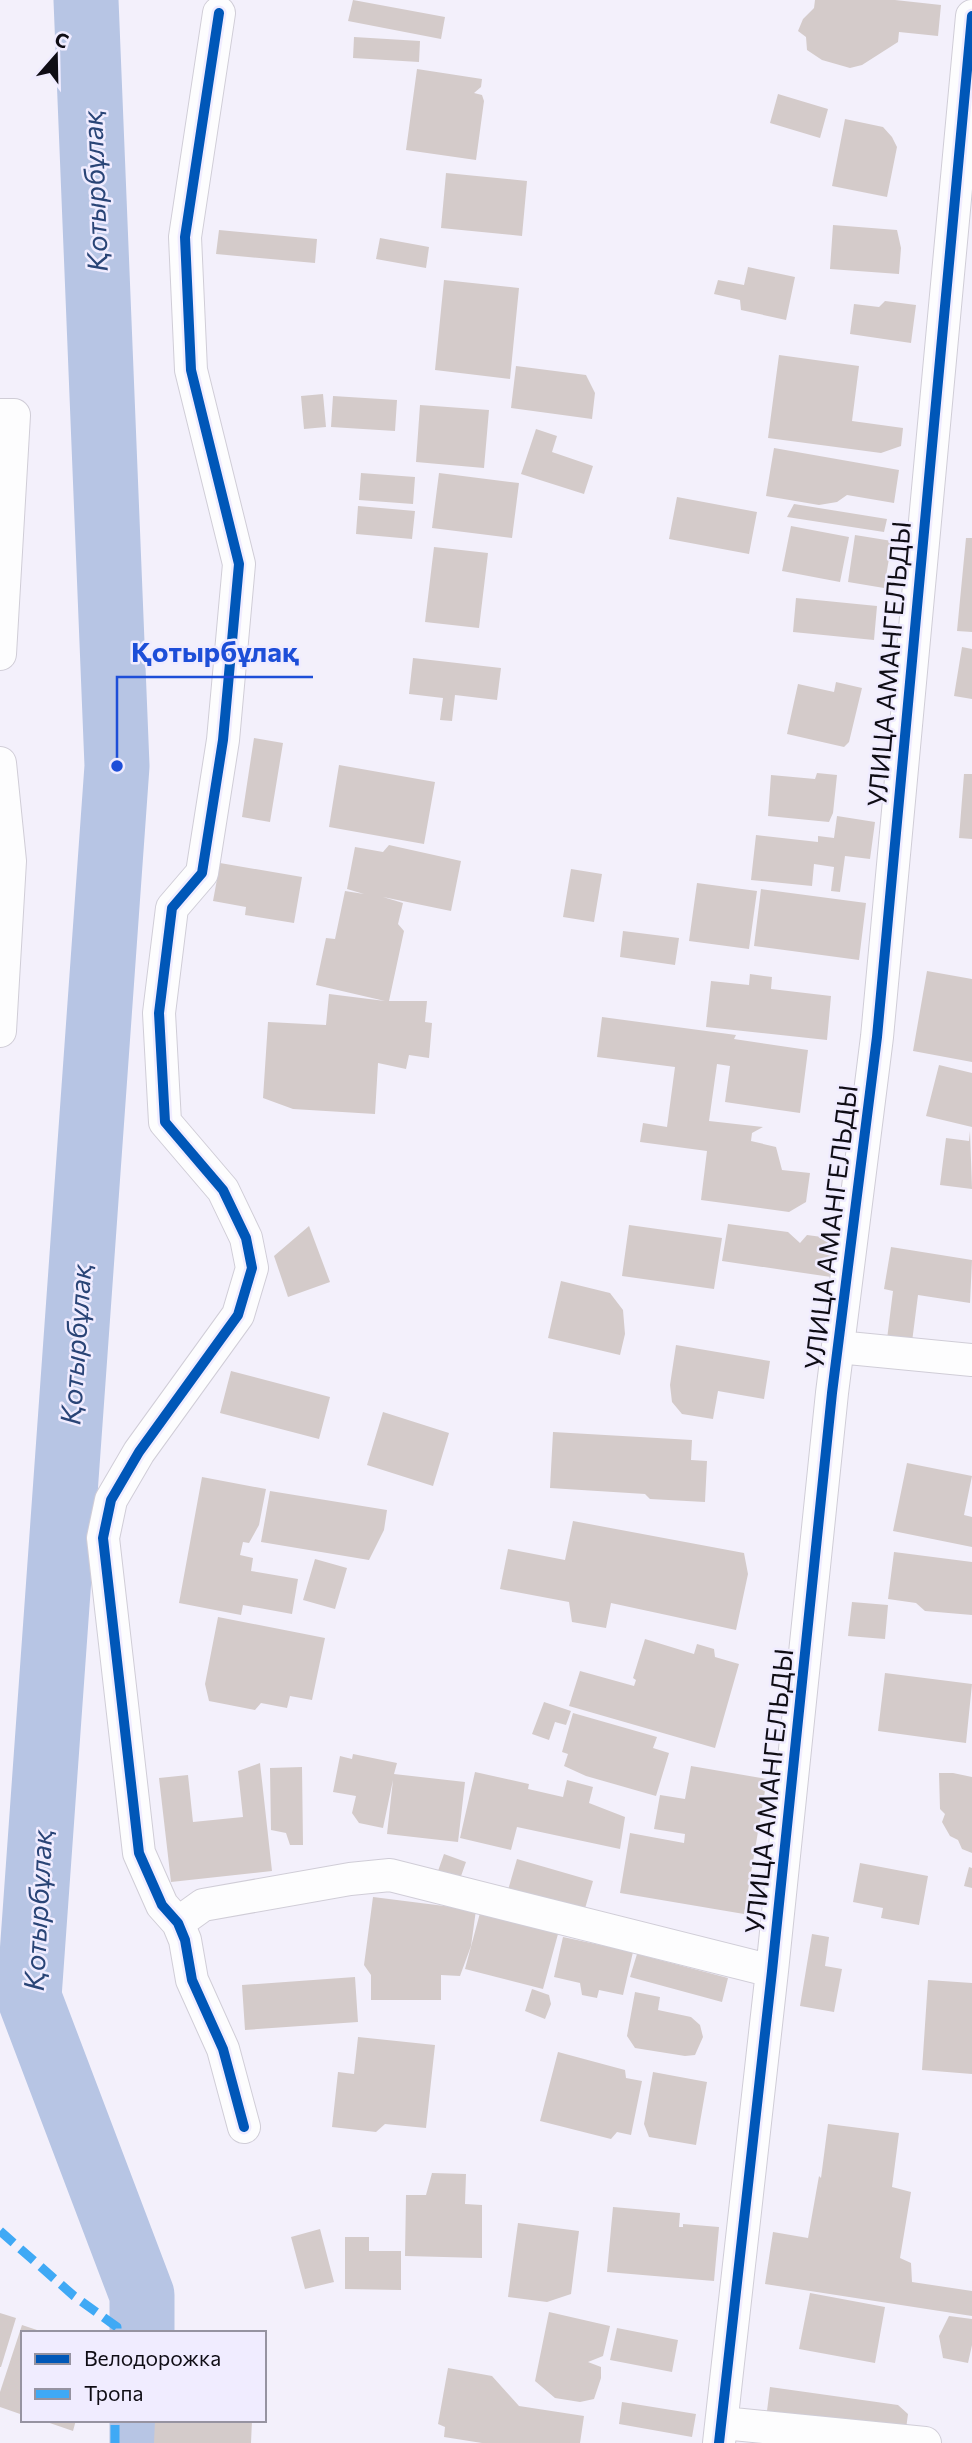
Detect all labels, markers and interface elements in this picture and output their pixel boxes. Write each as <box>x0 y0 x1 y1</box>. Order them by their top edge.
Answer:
north arrow <box>21 21 91 91</box>
text: С <box>52 27 72 53</box>
water label: Қотырбұлақ <box>74 109 114 273</box>
street label: УЛИЦА АМАНГЕЛЬДЫ <box>860 520 916 808</box>
callout: Қотырбұлақ <box>117 628 313 677</box>
text: Қотырбұлақ <box>131 634 299 668</box>
street label: УЛИЦА АМАНГЕЛЬДЫ <box>797 1083 863 1371</box>
water label: Қотырбұлақ <box>52 1262 98 1426</box>
street label: УЛИЦА АМАНГЕЛЬДЫ <box>738 1647 798 1935</box>
water label: Қотырбұлақ <box>16 1828 58 1992</box>
legend <box>21 2331 266 2422</box>
text: Велодорожка <box>84 2345 221 2370</box>
text: Тропа <box>84 2380 143 2405</box>

